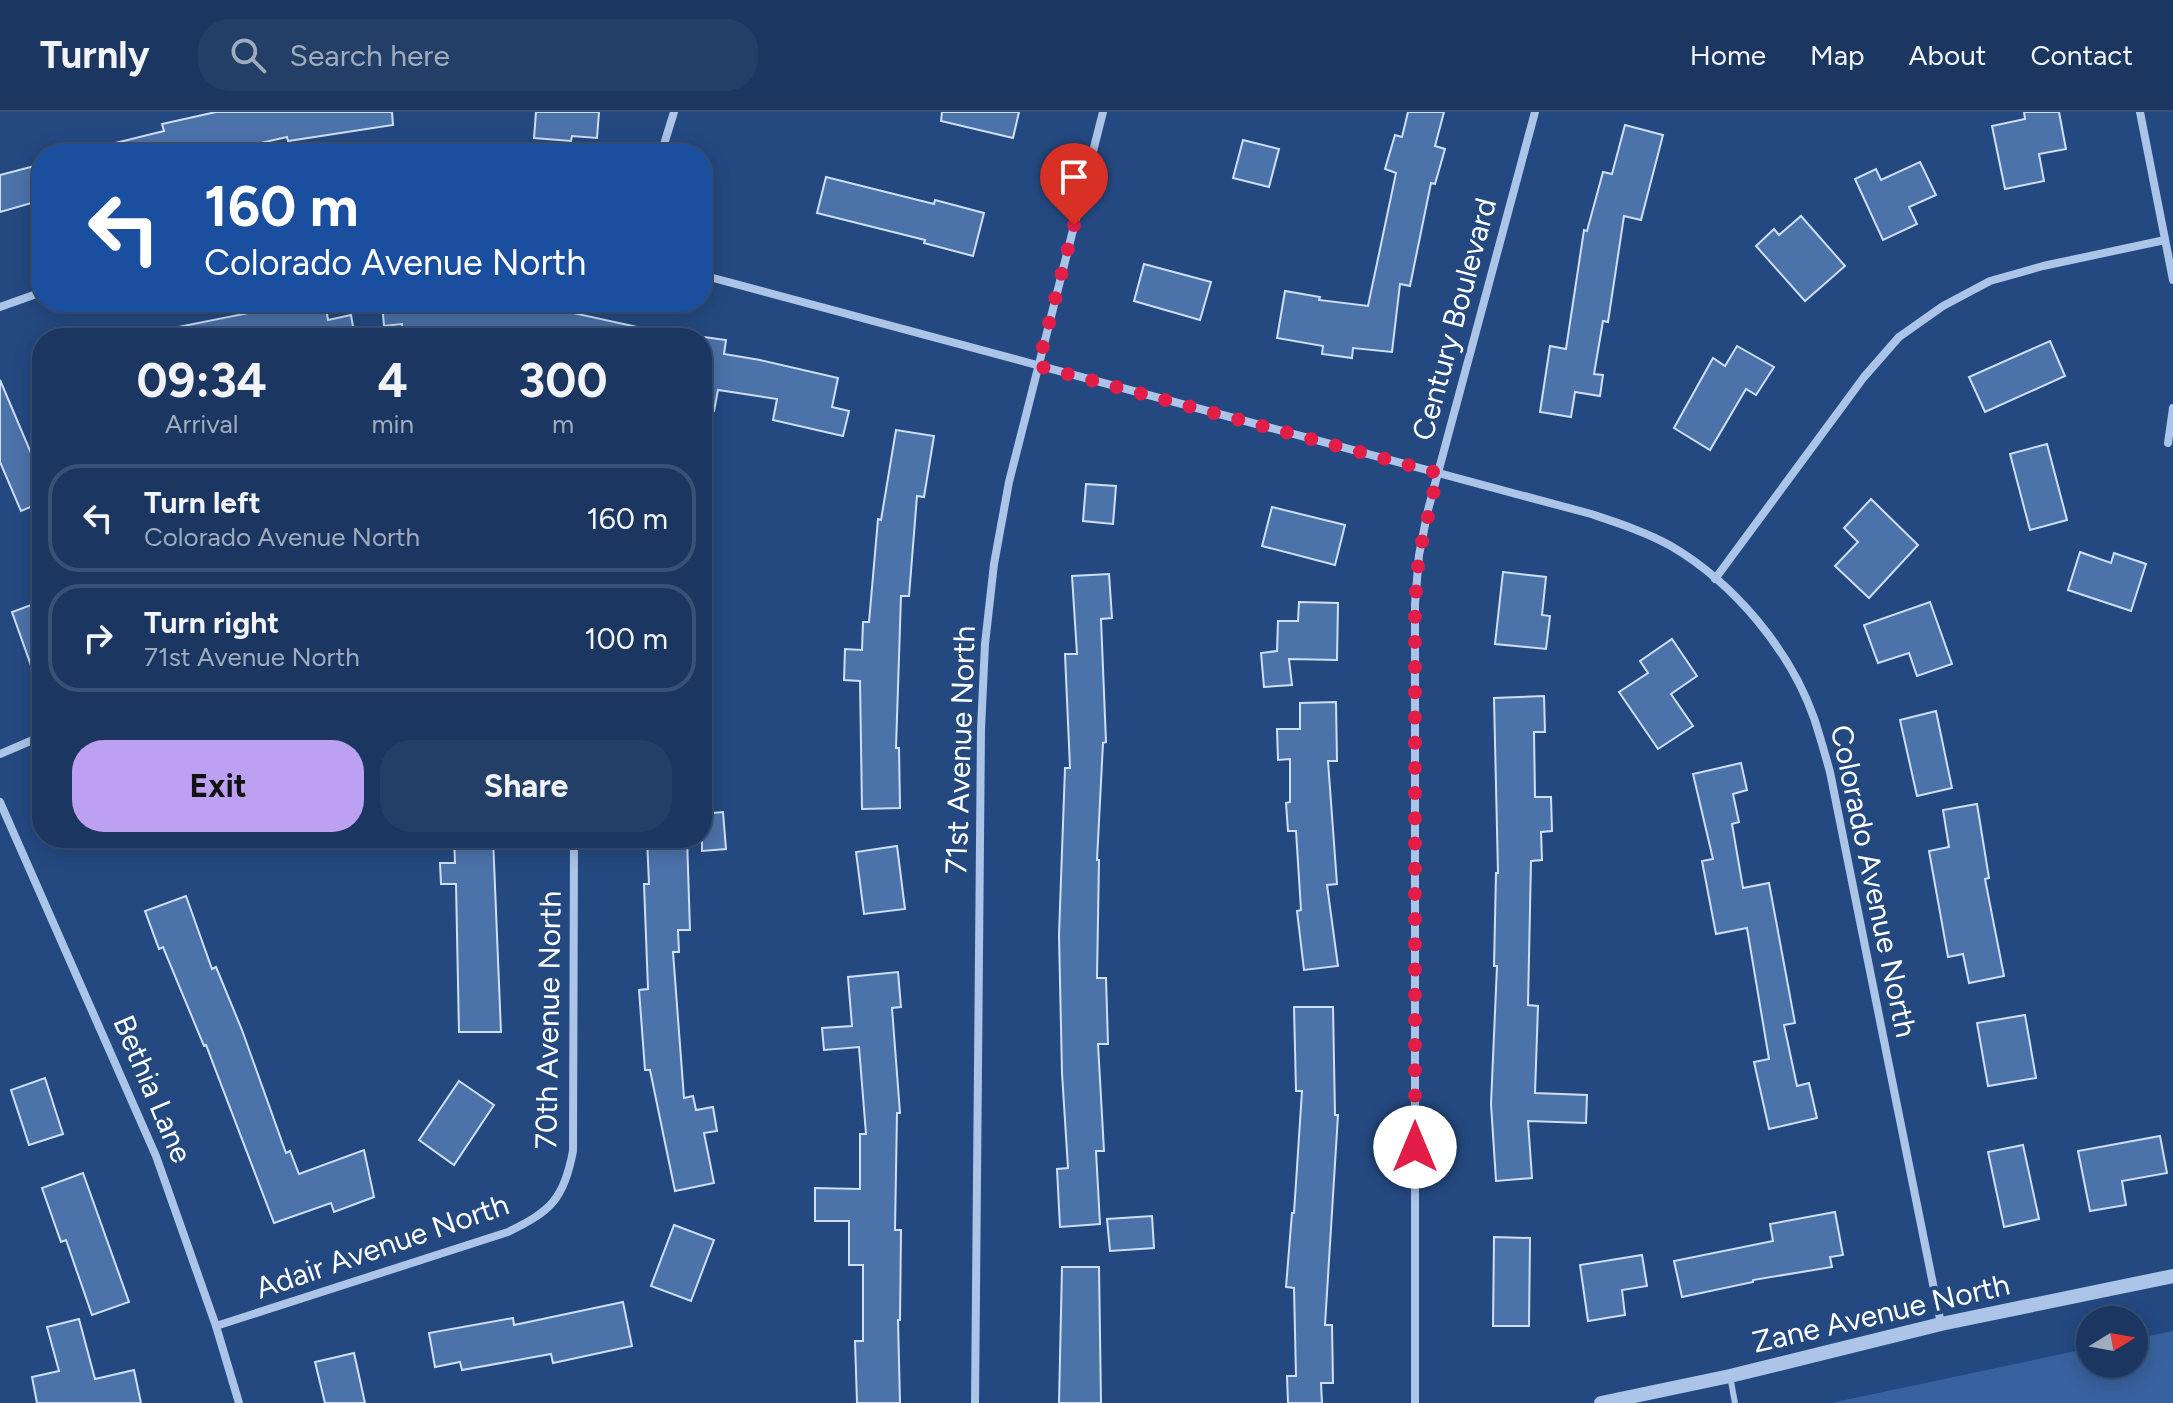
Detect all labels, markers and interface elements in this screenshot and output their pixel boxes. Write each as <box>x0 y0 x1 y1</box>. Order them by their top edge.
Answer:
search box <box>198 19 758 91</box>
text: Turnly <box>40 32 150 78</box>
icon: search <box>226 33 270 77</box>
text: Search here <box>290 37 450 74</box>
text: Home <box>1690 38 1766 72</box>
text: Map <box>1810 38 1865 72</box>
text: About <box>1909 38 1986 72</box>
text: Contact <box>2030 38 2133 72</box>
pin <box>1040 143 1108 225</box>
icon: arrive <box>1052 155 1096 199</box>
text: 160 m <box>204 173 359 240</box>
icon: left <box>72 176 176 280</box>
street label: Century Boulevard <box>1404 194 1504 444</box>
text: Colorado Avenue North <box>204 241 586 284</box>
text: 09:34 <box>136 351 267 409</box>
text: 4 <box>378 351 408 409</box>
text: 300 <box>519 351 608 409</box>
text: Arrival <box>165 408 238 440</box>
text: min <box>371 408 414 440</box>
text: m <box>552 408 574 440</box>
text: Turn left <box>144 484 261 521</box>
icon: left <box>76 496 120 540</box>
text: 160 m <box>586 500 668 537</box>
text: Colorado Avenue North <box>144 521 420 553</box>
text: Turn right <box>144 604 279 641</box>
icon: right <box>76 616 120 660</box>
text: 100 m <box>584 620 668 657</box>
street label: 71st Avenue North <box>937 625 983 875</box>
text: 71st Avenue North <box>144 641 360 673</box>
street label: Colorado Avenue North <box>1823 721 1925 1041</box>
button: Exit <box>72 740 364 832</box>
button: Share <box>380 740 672 832</box>
street label: 70th Avenue North <box>527 890 569 1150</box>
street label: Bethia Lane <box>105 1010 201 1168</box>
position arrow <box>1373 1105 1457 1189</box>
street label: Adair Avenue North <box>251 1185 513 1307</box>
street label: Zane Avenue North <box>1749 1265 2013 1361</box>
north arrow <box>2076 1306 2148 1378</box>
map controls <box>2076 1306 2148 1378</box>

